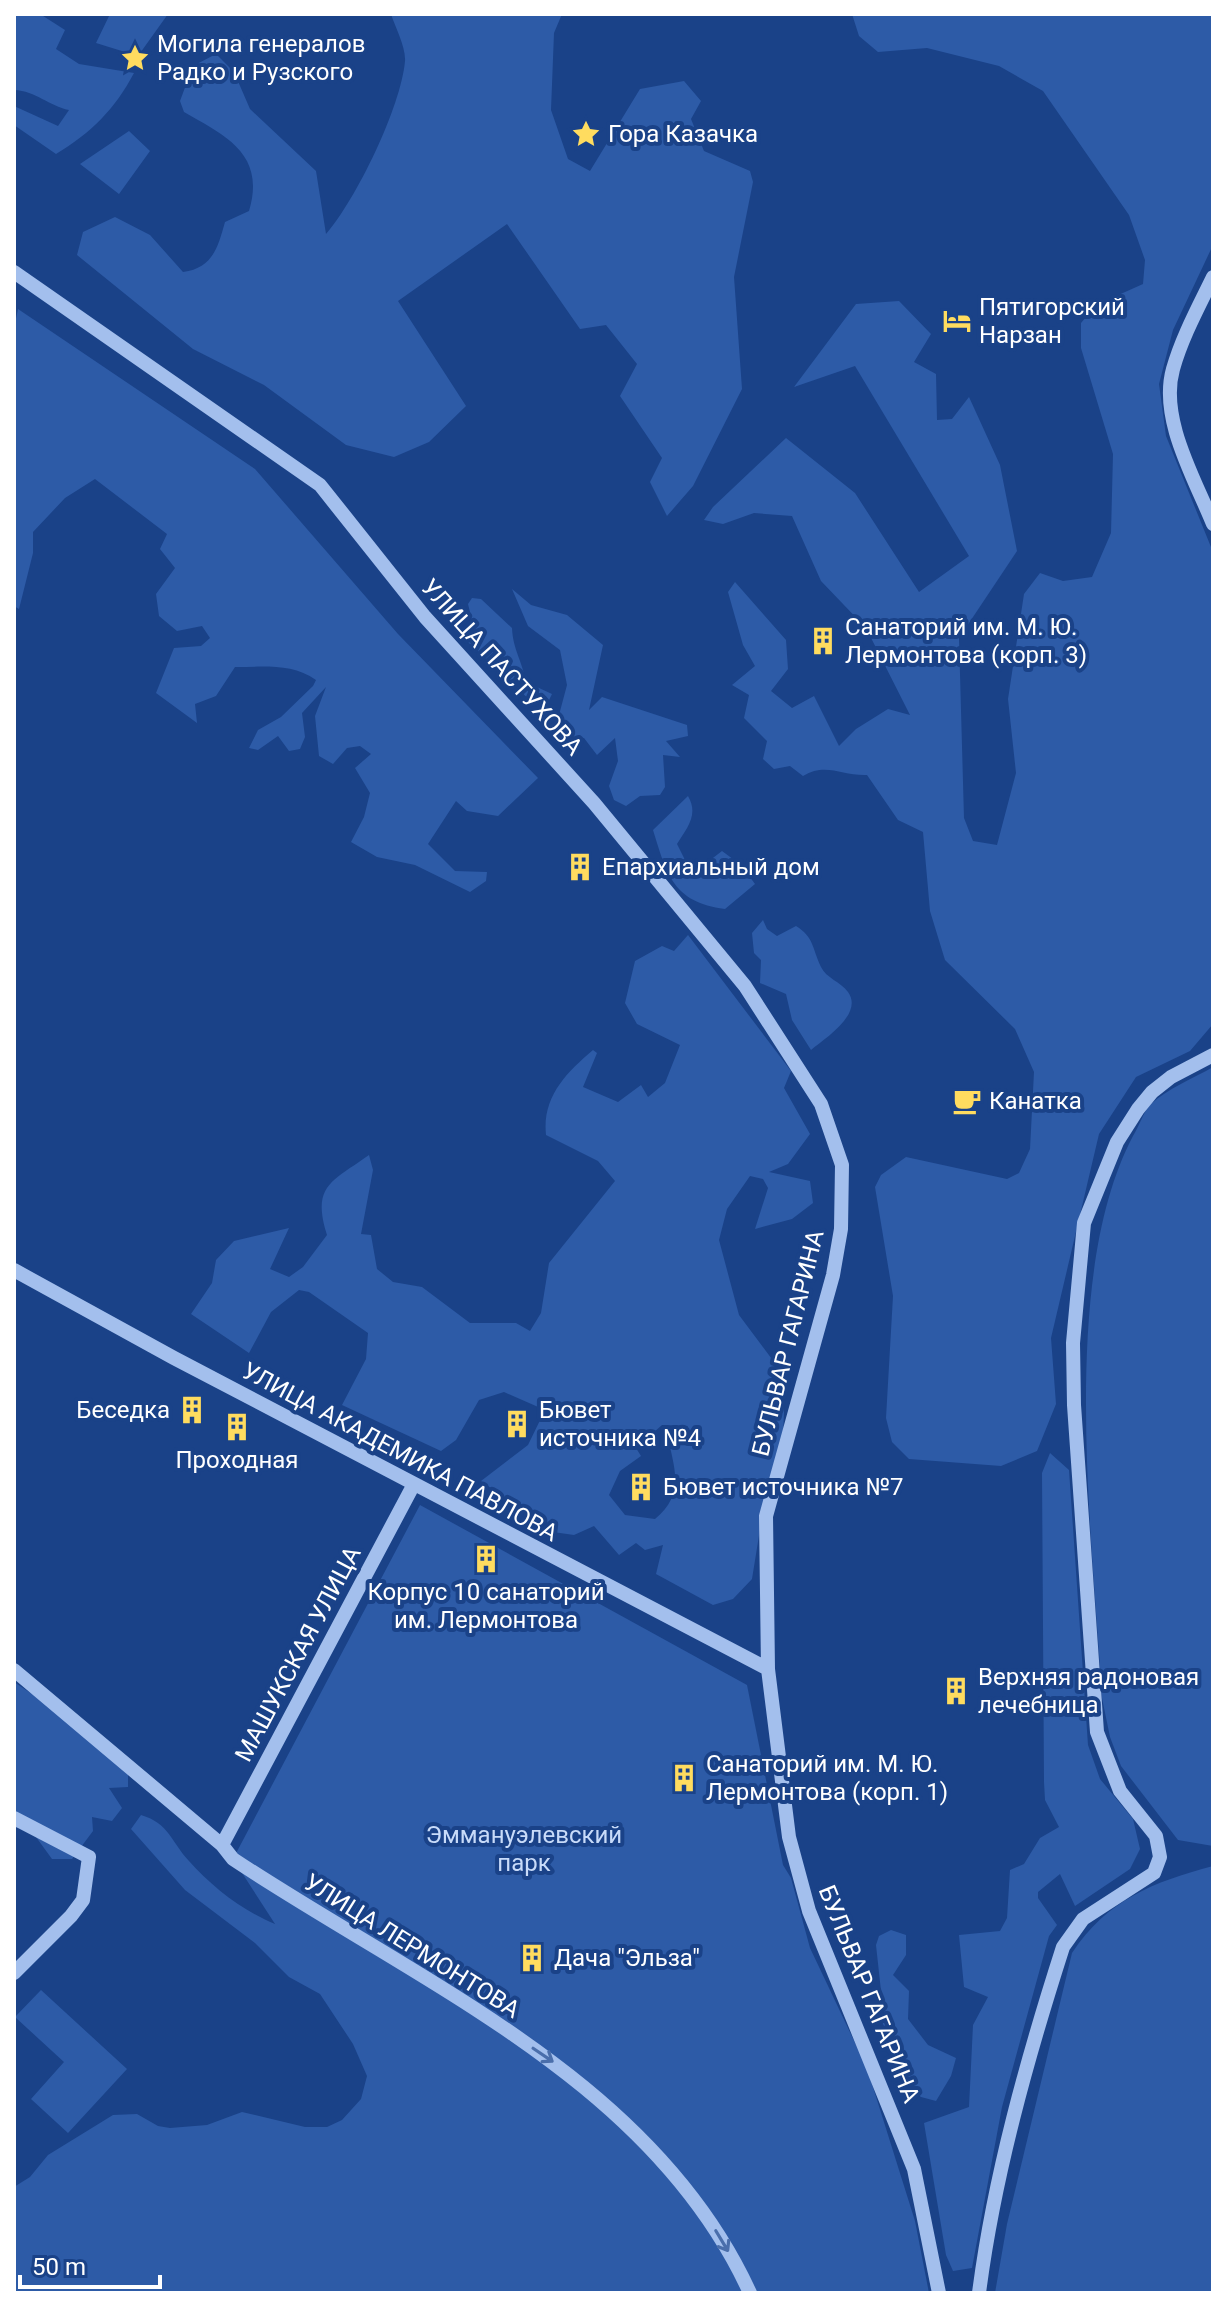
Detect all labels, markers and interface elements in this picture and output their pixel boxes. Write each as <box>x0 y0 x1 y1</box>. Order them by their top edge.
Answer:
place label: Могила генералов Радко и Рузского <box>157 30 365 86</box>
place icon: Могила генералов Радко и Рузского <box>120 43 150 73</box>
place icon: Гора Казачка <box>571 119 601 149</box>
place label: Гора Казачка <box>608 120 758 148</box>
place label: Пятигорский Нарзан <box>979 293 1125 349</box>
hotel icon: Пятигорский Нарзан <box>942 306 972 336</box>
street label: УЛИЦА ПАСТУХОВА <box>416 573 589 761</box>
place label: Санаторий им. М. Ю. Лермонтова (корп. 3) <box>845 613 1087 669</box>
building icon: Санаторий им. М. Ю. Лермонтова (корп. 3) <box>808 626 838 656</box>
building icon: Епархиальный дом <box>565 852 595 882</box>
place label: Епархиальный дом <box>602 853 820 881</box>
cafe icon: Канатка <box>952 1086 982 1116</box>
place label: Канатка <box>989 1087 1082 1115</box>
street label: БУЛЬВАР ГАГАРИНА <box>746 1227 830 1459</box>
street label: УЛИЦА АКАДЕМИКА ПАВЛОВА <box>237 1357 563 1548</box>
building icon: Беседка <box>177 1395 207 1425</box>
place label: Беседка <box>76 1396 170 1424</box>
place label: Бювет источника №4 <box>539 1396 701 1452</box>
building icon: Бювет источника №4 <box>502 1409 532 1439</box>
building icon: Проходная <box>222 1412 252 1442</box>
place label: Проходная <box>175 1446 299 1474</box>
building icon: Бювет источника №7 <box>626 1472 656 1502</box>
place label: Бювет источника №7 <box>663 1473 904 1501</box>
street label: МАШУКСКАЯ УЛИЦА <box>229 1541 367 1766</box>
building icon: Корпус 10 санаторий им. Лермонтова <box>471 1544 501 1574</box>
place label: Корпус 10 санаторий им. Лермонтова <box>367 1578 605 1634</box>
place label: Верхняя радоновая лечебница <box>978 1663 1199 1719</box>
building icon: Верхняя радоновая лечебница <box>941 1676 971 1706</box>
place label: Санаторий им. М. Ю. Лермонтова (корп. 1) <box>706 1750 948 1806</box>
building icon: Санаторий им. М. Ю. Лермонтова (корп. 1) <box>669 1763 699 1793</box>
park label: Эммануэлевский парк <box>426 1821 622 1877</box>
street label: УЛИЦА ЛЕРМОНТОВА <box>299 1868 525 2024</box>
street label: БУЛЬВАР ГАГАРИНА <box>813 1881 926 2107</box>
building icon: Дача "Эльза" <box>517 1943 547 1973</box>
place label: Дача "Эльза" <box>554 1944 700 1972</box>
one-way arrow <box>531 2047 553 2063</box>
one-way arrow <box>714 2229 730 2252</box>
scale bar <box>20 2239 160 2289</box>
text: 50 m <box>32 2253 86 2281</box>

